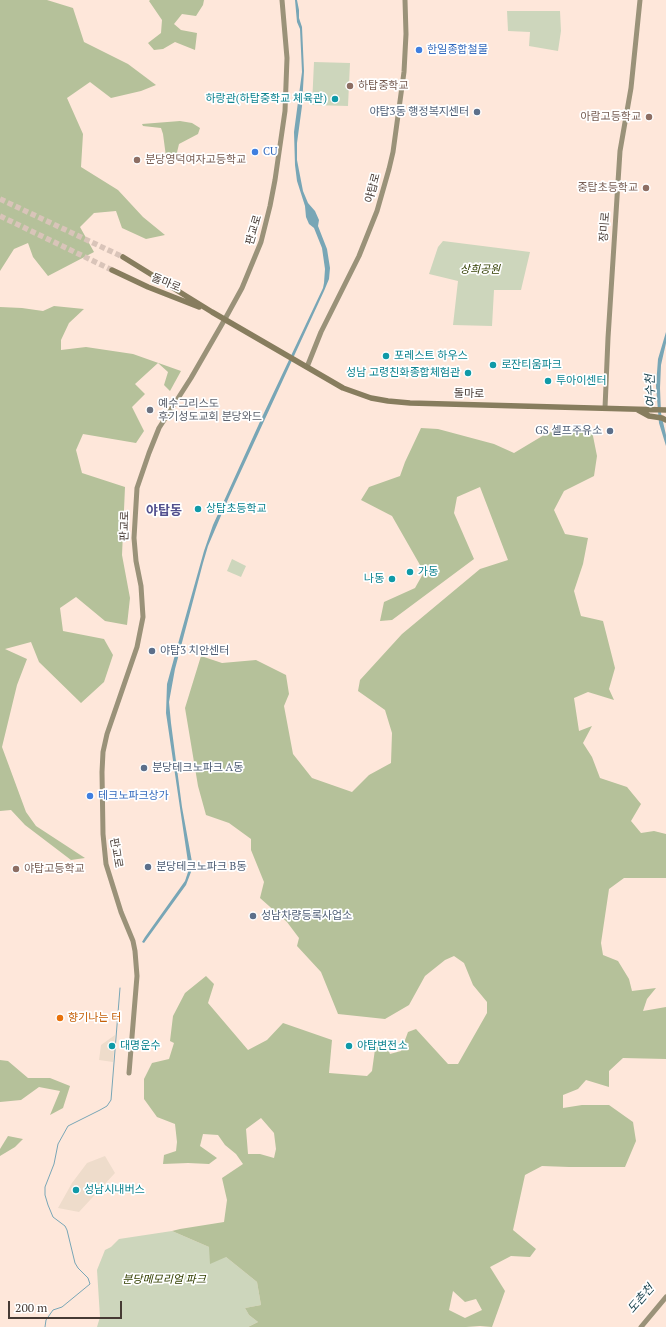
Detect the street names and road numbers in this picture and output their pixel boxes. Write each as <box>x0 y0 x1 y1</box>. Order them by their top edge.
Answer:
street label: 야탑로 <box>363 172 383 204</box>
street label: 장미로 <box>597 211 613 243</box>
street label: 판교로 <box>243 214 265 246</box>
street label: 돌마로 <box>149 271 183 295</box>
street label: 돌마로 <box>454 387 484 401</box>
street label: 판교로 <box>118 511 132 541</box>
street label: 판교로 <box>107 837 125 869</box>

